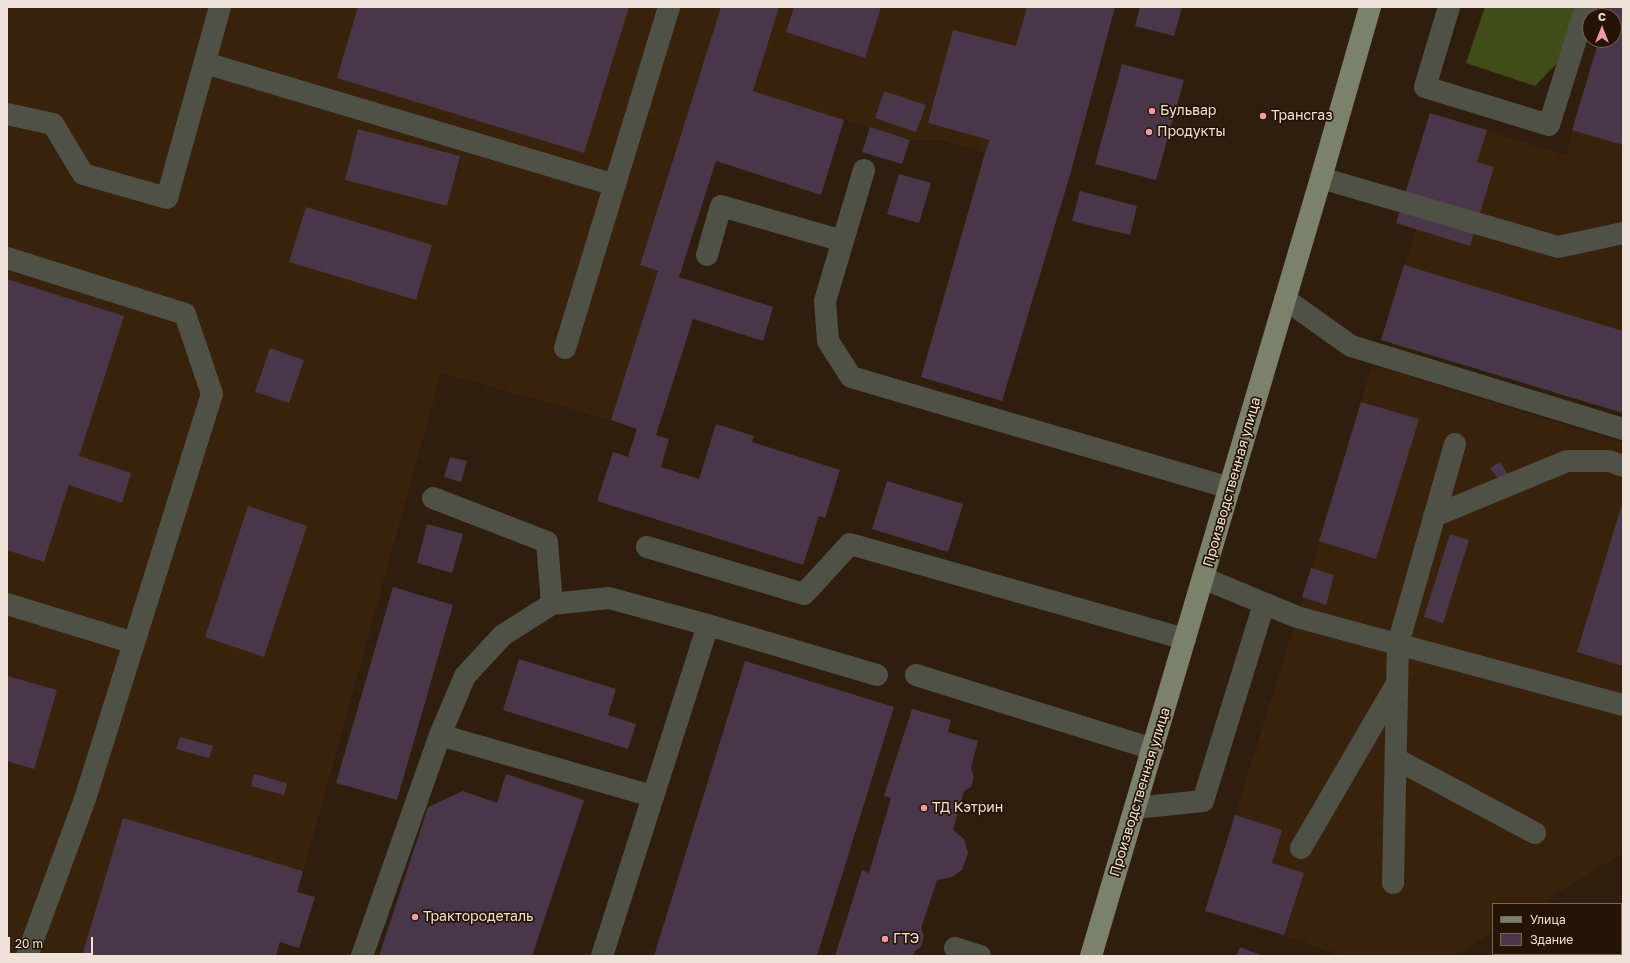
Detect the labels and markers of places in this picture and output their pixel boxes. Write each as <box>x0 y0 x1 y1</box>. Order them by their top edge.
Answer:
place label: Бульвар <box>1160 103 1216 119</box>
marker: Бульвар <box>1147 106 1157 116</box>
place label: Трансгаз <box>1271 108 1333 124</box>
marker: Трансгаз <box>1258 111 1268 121</box>
place label: Продукты <box>1157 124 1226 140</box>
marker: Продукты <box>1144 127 1154 137</box>
place label: ТД Кэтрин <box>932 800 1003 816</box>
marker: ТД Кэтрин <box>919 803 929 813</box>
place label: Трактородеталь <box>423 909 533 925</box>
marker: Трактородеталь <box>410 912 420 922</box>
place label: ГТЭ <box>893 931 919 947</box>
marker: ГТЭ <box>880 934 890 944</box>

